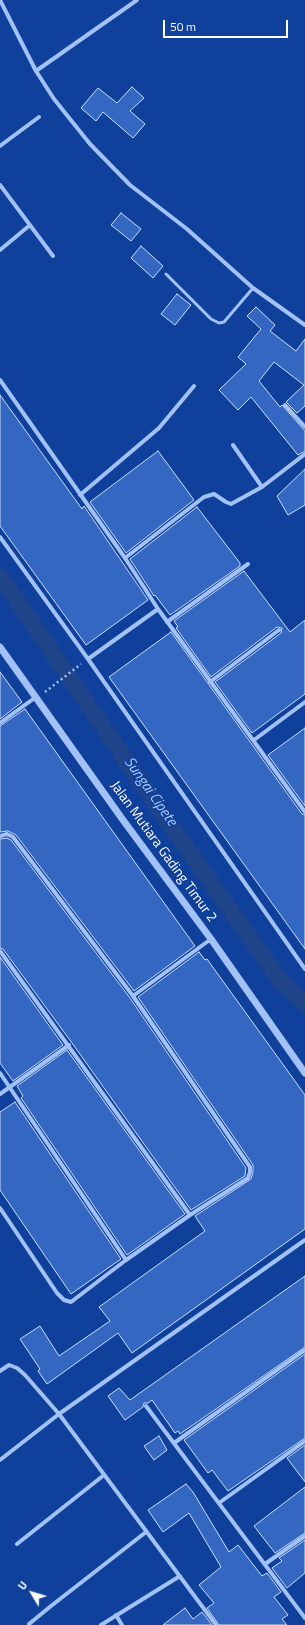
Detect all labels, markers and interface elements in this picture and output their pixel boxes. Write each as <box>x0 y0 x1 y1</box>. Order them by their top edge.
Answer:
scale bar <box>165 12 290 38</box>
text: 50 m <box>170 17 196 36</box>
water label: Sungai Cipete <box>120 754 180 830</box>
street label: Jalan Mutiara Gading Timur 2 <box>106 778 220 926</box>
north arrow <box>12 1573 52 1613</box>
text: U <box>14 1578 31 1593</box>

